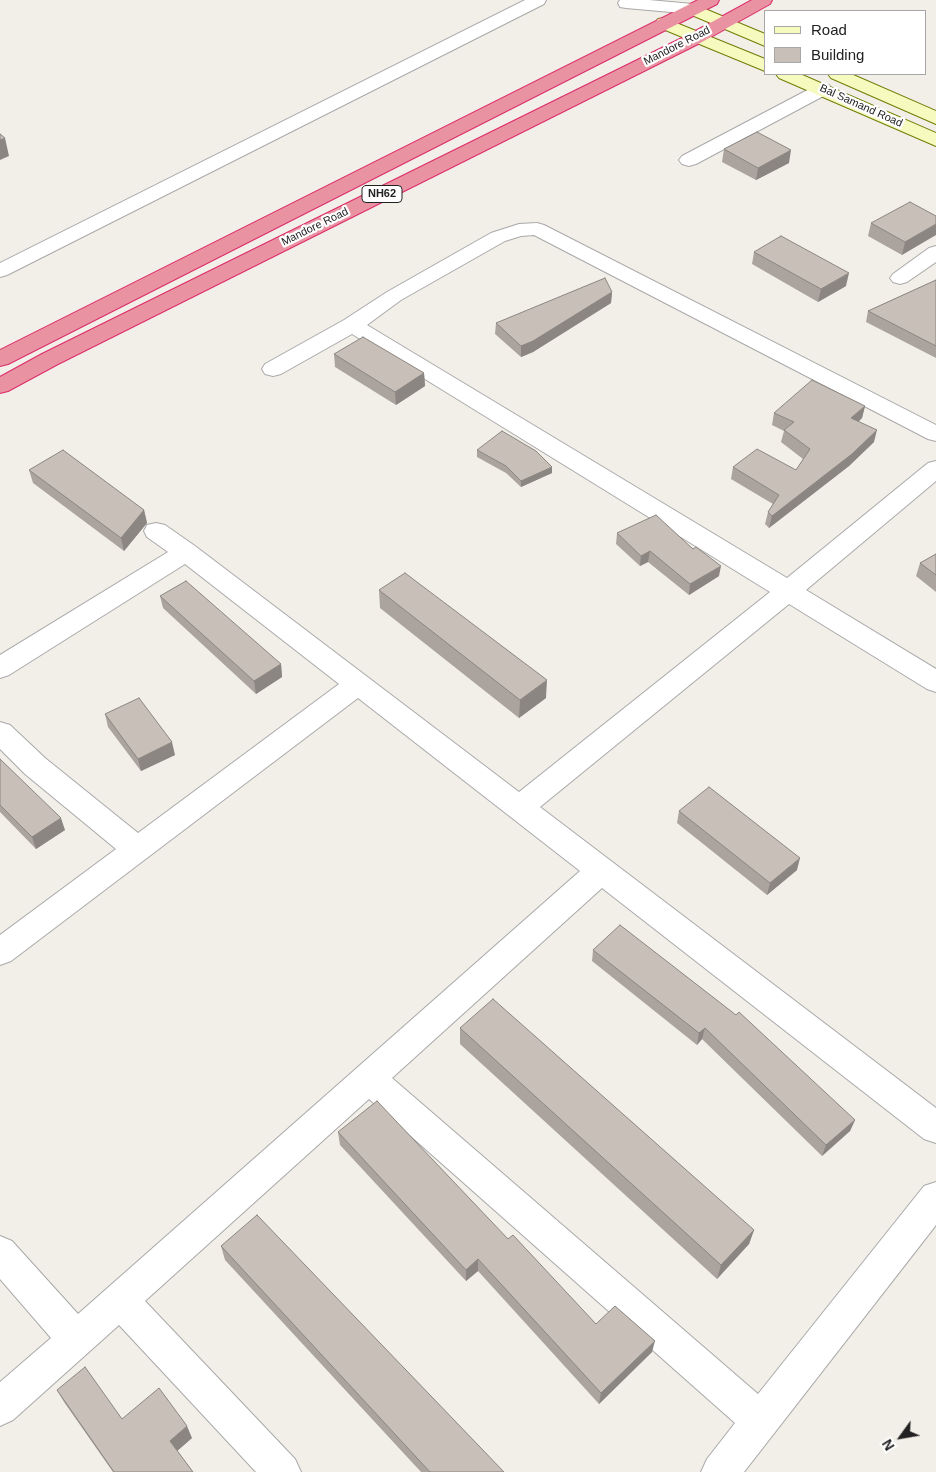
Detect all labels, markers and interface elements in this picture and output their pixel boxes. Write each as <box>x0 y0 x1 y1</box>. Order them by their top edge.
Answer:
legend <box>764 10 926 75</box>
text: Road <box>811 21 847 38</box>
street label: Mandore Road <box>642 24 712 68</box>
text: Building <box>811 46 864 63</box>
street label: Bal Samand Road <box>818 82 904 130</box>
road number: NH62 <box>362 185 402 202</box>
street label: Mandore Road <box>279 205 351 249</box>
north arrow <box>876 1412 926 1462</box>
text: N <box>879 1436 898 1453</box>

